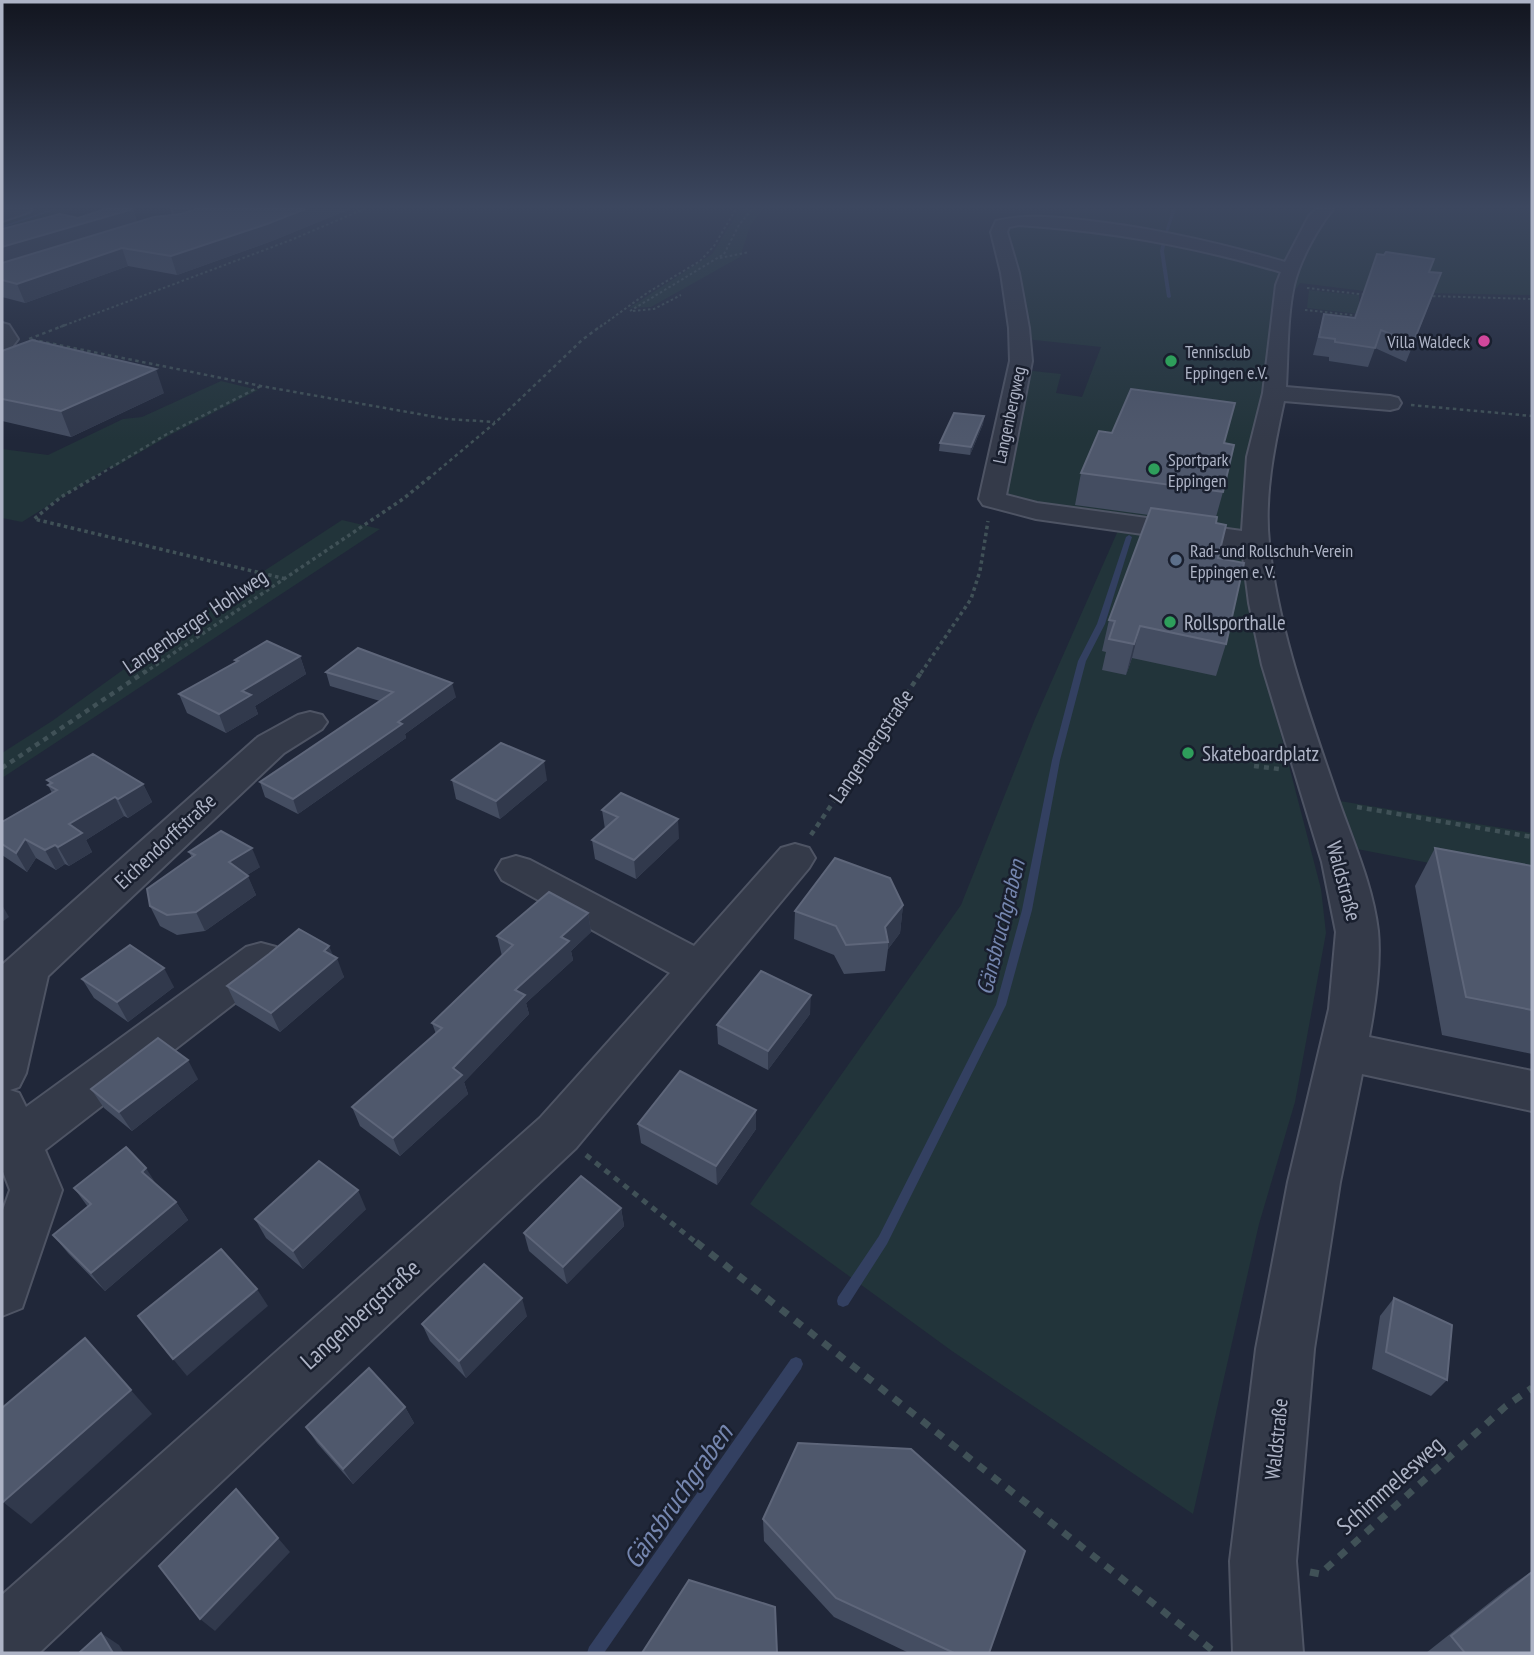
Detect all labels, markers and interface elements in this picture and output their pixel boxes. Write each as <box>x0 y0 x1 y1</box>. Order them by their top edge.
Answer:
place label: Villa Waldeck <box>1386 330 1470 353</box>
marker: Villa Waldeck <box>1476 333 1492 349</box>
place label: Tennisclub Eppingen e.V. <box>1185 340 1268 384</box>
marker: Tennisclub Eppingen e.V. <box>1163 353 1179 369</box>
street label: Langenbergweg <box>987 364 1031 466</box>
place label: Sportpark Eppingen <box>1168 448 1229 492</box>
marker: Sportpark Eppingen <box>1146 461 1162 477</box>
place label: Rad- und Rollschuh-Verein Eppingen e. V. <box>1190 539 1353 583</box>
marker: Rad- und Rollschuh-Verein Eppingen e. V. <box>1168 552 1184 568</box>
street label: Langenberger Hohlweg <box>118 563 272 679</box>
place label: Rollsporthalle <box>1184 609 1286 636</box>
marker: Rollsporthalle <box>1162 614 1178 630</box>
street label: Langenbergstraße <box>823 684 919 808</box>
place label: Skateboardplatz <box>1202 740 1319 767</box>
marker: Skateboardplatz <box>1180 745 1196 761</box>
street label: Eichendorffstraße <box>109 787 221 895</box>
street label: Waldstraße <box>1320 838 1368 924</box>
water label: Gänsbruchgraben <box>969 855 1031 997</box>
street label: Langenbergstraße <box>294 1252 426 1376</box>
street label: Waldstraße <box>1258 1397 1294 1481</box>
water label: Gänsbruchgraben <box>614 1415 741 1575</box>
street label: Schimmelesweg <box>1330 1429 1450 1541</box>

